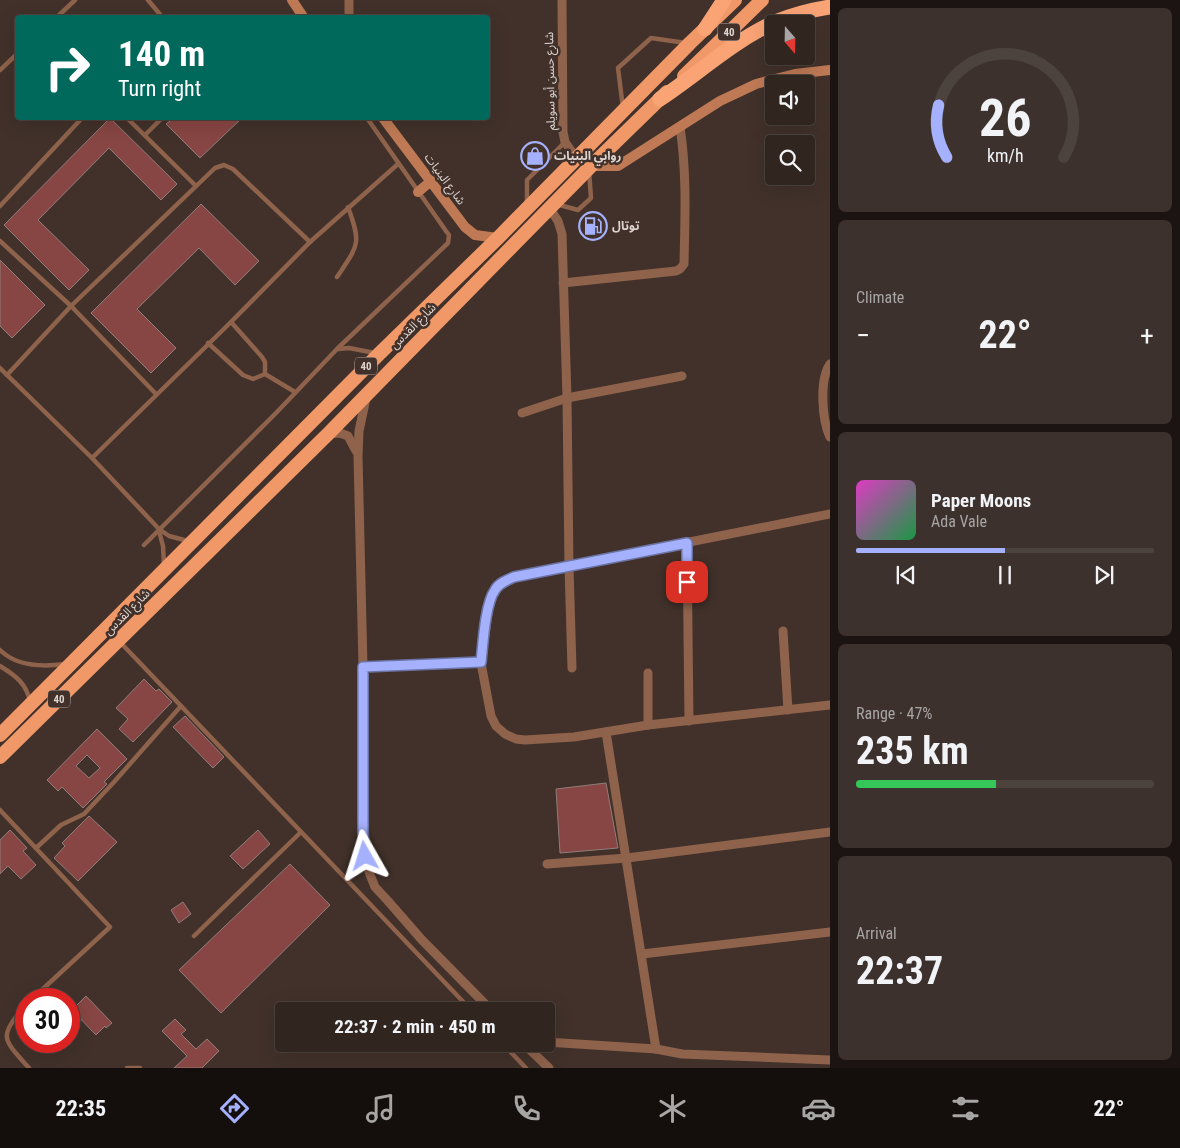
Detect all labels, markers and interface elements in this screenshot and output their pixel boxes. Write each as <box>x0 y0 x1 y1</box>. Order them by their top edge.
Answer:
north arrow <box>765 15 815 65</box>
map controls <box>765 15 815 185</box>
road number: 40 <box>718 24 740 41</box>
street label: شارع حسن أبو سويلم <box>542 32 560 130</box>
text: 140 m <box>118 34 205 75</box>
icon: right <box>35 35 100 100</box>
button: sound <box>765 75 815 125</box>
text: Turn right <box>118 76 201 101</box>
text: 26 <box>979 88 1031 149</box>
button: search <box>765 135 815 185</box>
shop icon: روابي البنيات <box>520 141 550 171</box>
text: km/h <box>987 145 1023 166</box>
place label: روابي البنيات <box>554 149 621 166</box>
street label: شارع البنيات <box>420 151 468 209</box>
fuel station icon: توتال <box>578 211 608 241</box>
place label: توتال <box>612 219 640 233</box>
text: Climate <box>856 288 904 307</box>
street label: شارع القدس <box>387 300 440 353</box>
text: 22° <box>978 313 1032 357</box>
text: − <box>856 319 870 352</box>
text: + <box>1140 319 1154 352</box>
road number: 40 <box>355 358 377 374</box>
text: Paper Moons <box>931 489 1031 512</box>
text: Ada Vale <box>931 512 987 531</box>
pin <box>666 561 708 603</box>
icon: previous <box>892 561 920 589</box>
icon: pause <box>991 561 1019 589</box>
icon: next <box>1090 561 1118 589</box>
icon: arrive <box>673 568 701 596</box>
street label: شارع القدس <box>101 586 154 639</box>
road number: 40 <box>48 691 70 708</box>
text: Range · 47% <box>856 704 932 723</box>
text: 235 km <box>856 729 969 773</box>
position arrow <box>338 829 390 881</box>
text: Arrival <box>856 924 897 943</box>
text: 22:37 <box>856 949 943 993</box>
speed limit sign: 30 <box>15 988 80 1053</box>
text: 22:37 · 2 min · 450 m <box>334 1015 496 1038</box>
icon: directions <box>217 1091 252 1126</box>
icon: music <box>363 1091 398 1126</box>
icon: phone <box>509 1091 544 1126</box>
icon: climate <box>655 1091 690 1126</box>
icon: car <box>801 1091 836 1126</box>
icon: filters <box>948 1091 983 1126</box>
text: 22:35 <box>56 1096 106 1121</box>
text: 22° <box>1094 1096 1124 1121</box>

